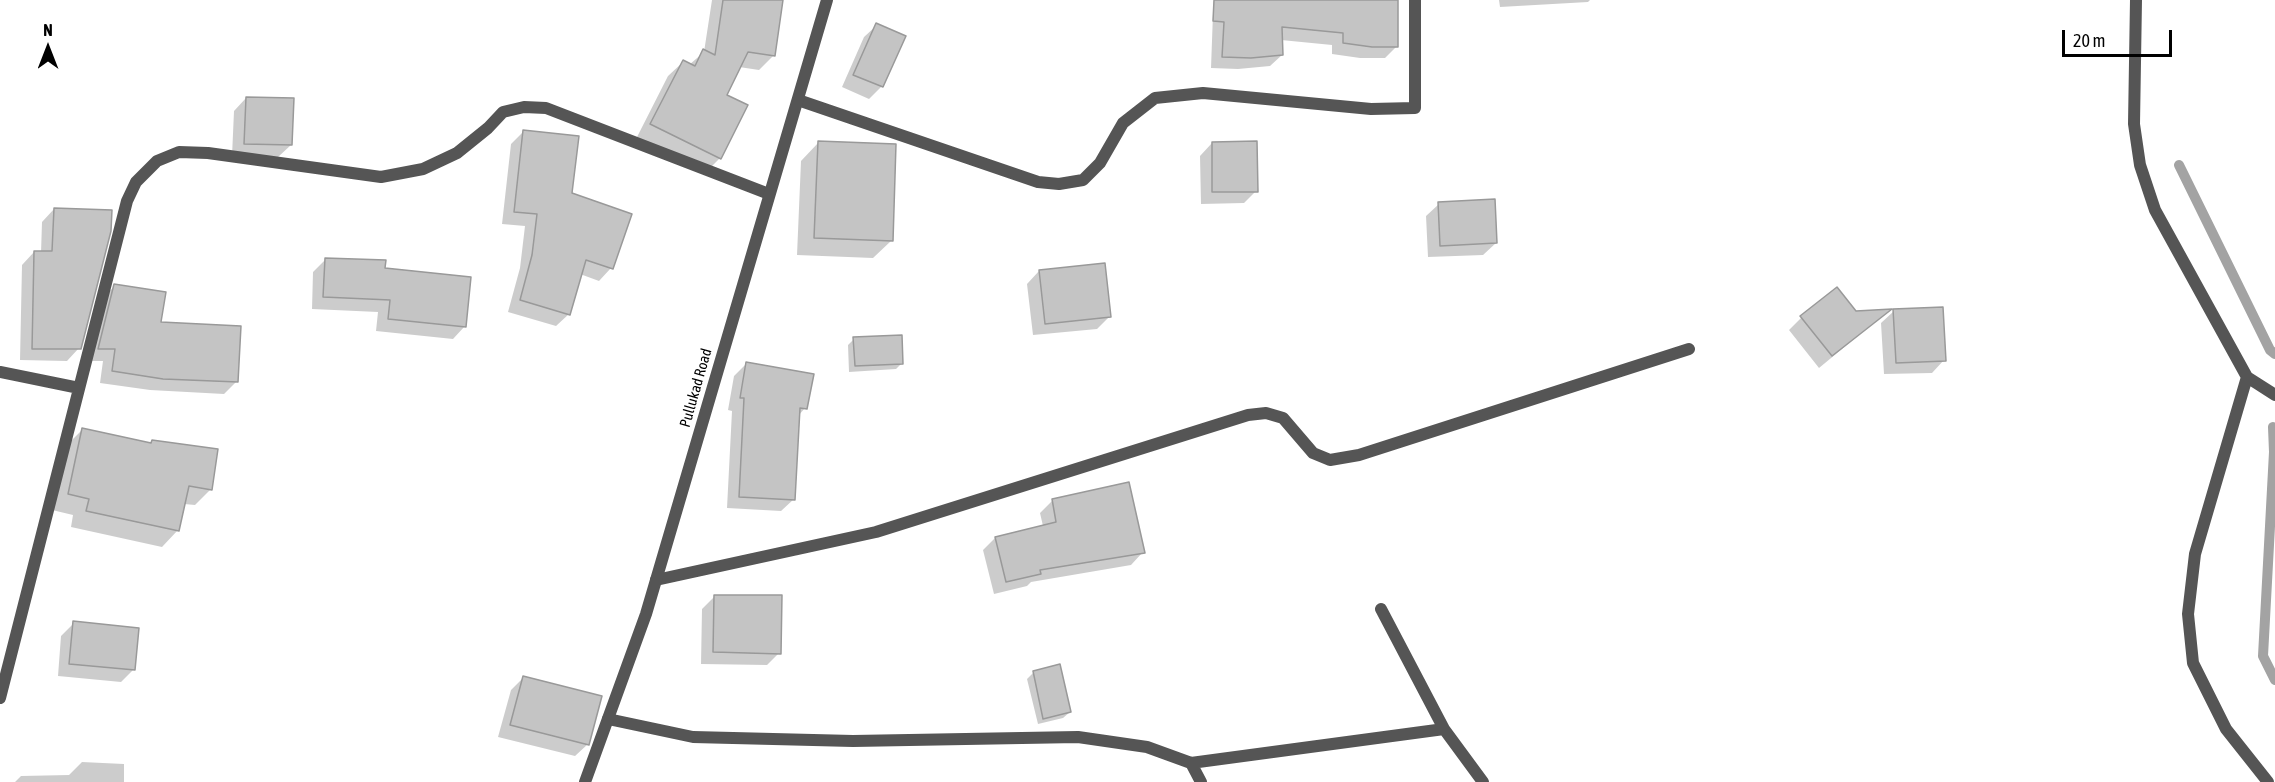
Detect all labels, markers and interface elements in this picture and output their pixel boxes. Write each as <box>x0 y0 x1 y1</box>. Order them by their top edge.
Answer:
north arrow <box>18 18 78 78</box>
scale bar <box>2065 18 2174 56</box>
text: N <box>43 21 53 39</box>
text: 20 m <box>2073 30 2105 51</box>
street label: Pullukad Road <box>676 347 716 429</box>

